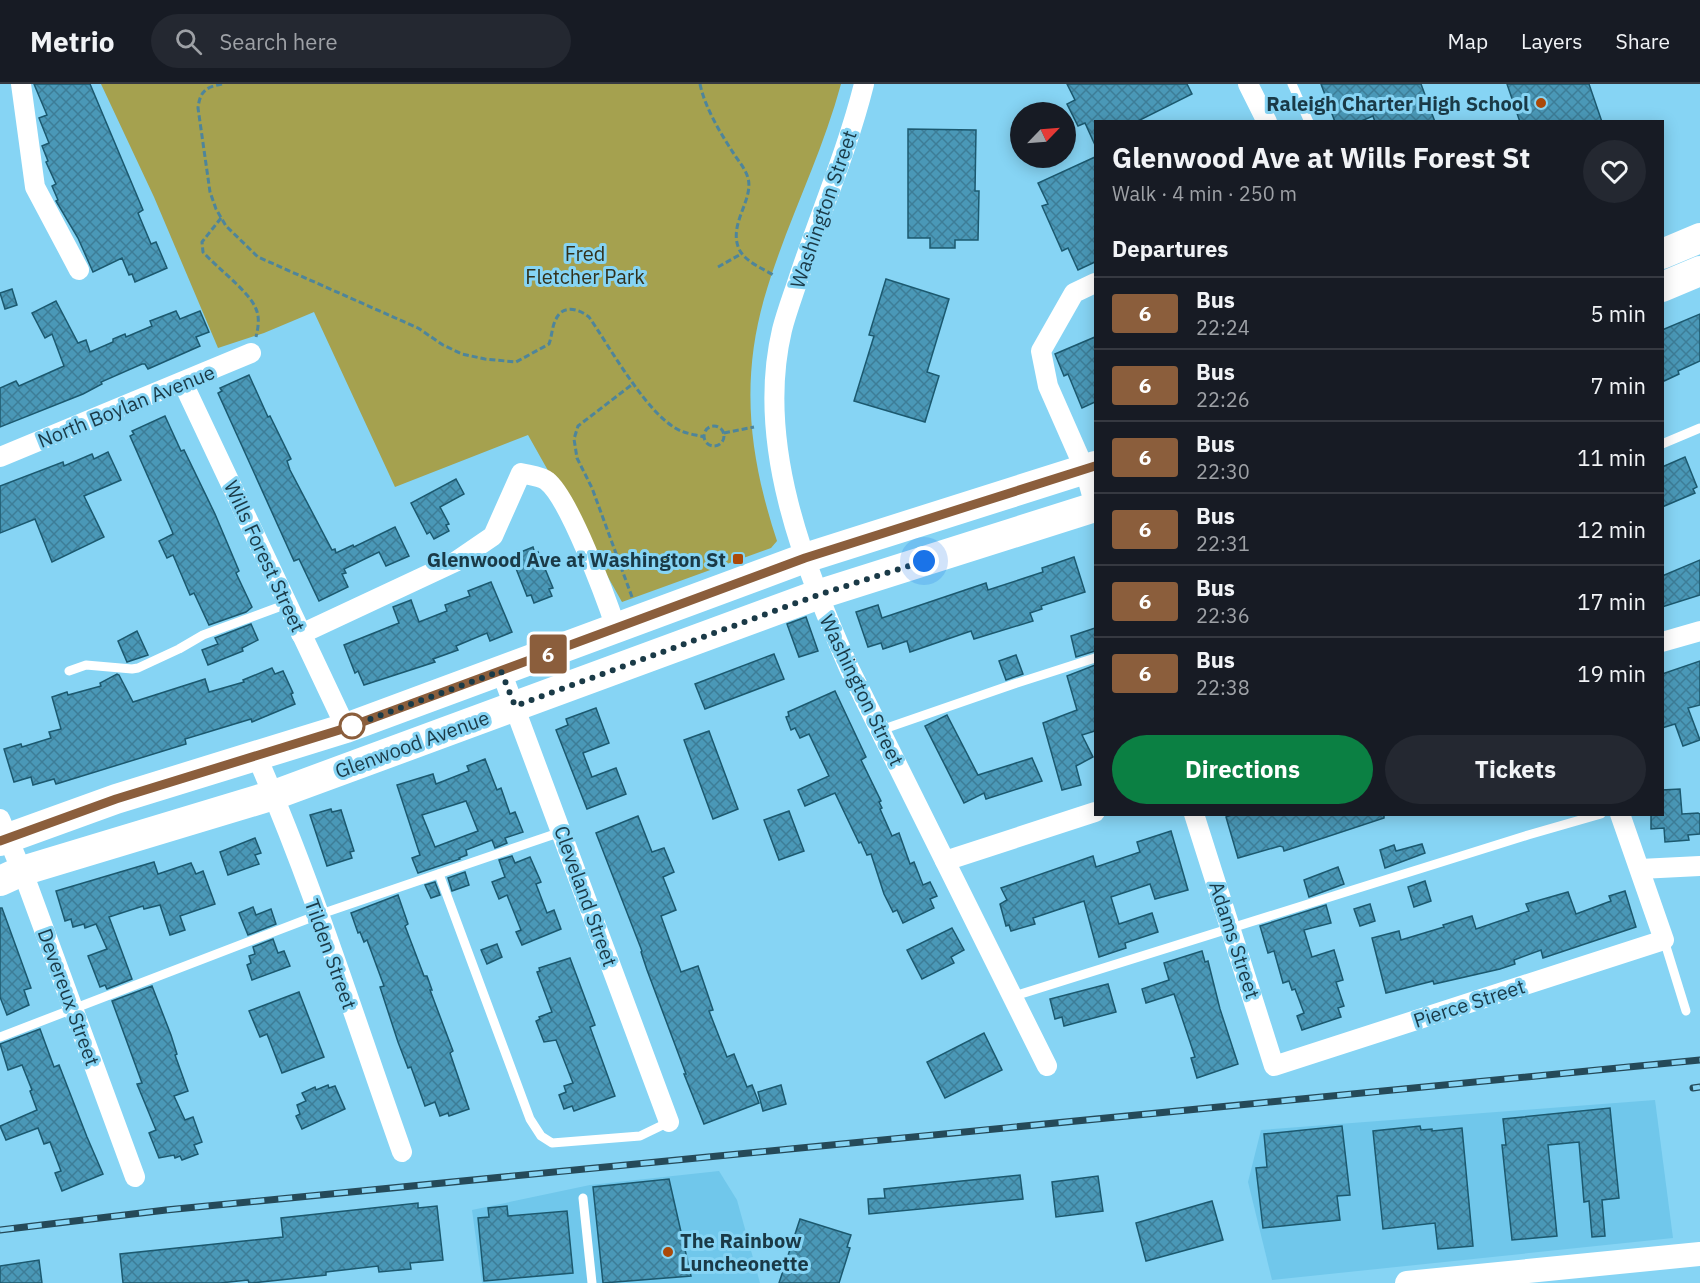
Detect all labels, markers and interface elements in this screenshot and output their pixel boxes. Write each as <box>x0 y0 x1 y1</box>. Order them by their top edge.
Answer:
search box <box>151 14 571 68</box>
text: Metrio <box>30 23 115 60</box>
icon: search <box>172 25 205 58</box>
text: Search here <box>220 27 337 56</box>
text: Map <box>1448 27 1488 55</box>
text: Layers <box>1521 27 1583 55</box>
text: Share <box>1616 27 1670 55</box>
place label: Raleigh Charter High School <box>1266 90 1529 117</box>
marker: Raleigh Charter High School <box>1534 96 1548 110</box>
north arrow <box>1010 102 1076 168</box>
map controls <box>1010 102 1076 168</box>
street label: Washington Street <box>783 126 863 292</box>
text: Glenwood Ave at Wills Forest St <box>1112 139 1530 176</box>
button: heart <box>1583 140 1646 203</box>
text: Walk · 4 min · 250 m <box>1112 180 1297 207</box>
text: Departures <box>1112 234 1228 263</box>
park label: Fred Fletcher Park <box>525 240 645 290</box>
text: Bus <box>1196 285 1235 314</box>
text: 6 <box>1139 299 1151 327</box>
text: 5 min <box>1590 299 1646 328</box>
text: 22:24 <box>1196 314 1250 341</box>
text: Bus <box>1196 357 1235 386</box>
street label: North Boylan Avenue <box>33 358 219 454</box>
text: 6 <box>1139 371 1151 399</box>
text: 7 min <box>1590 371 1646 400</box>
text: 22:26 <box>1196 386 1250 413</box>
text: Bus <box>1196 429 1235 458</box>
text: 6 <box>1139 443 1151 471</box>
text: 11 min <box>1577 443 1646 472</box>
text: 22:30 <box>1196 458 1250 485</box>
street label: Wills Forest Street <box>218 476 312 636</box>
text: Bus <box>1196 501 1235 530</box>
text: 6 <box>1139 515 1151 543</box>
text: 12 min <box>1577 515 1646 544</box>
text: 22:31 <box>1196 530 1250 557</box>
place label: Glenwood Ave at Washington St <box>427 546 726 573</box>
your location <box>909 546 939 576</box>
marker: Glenwood Ave at Washington St <box>731 552 745 566</box>
text: Bus <box>1196 573 1235 602</box>
text: 6 <box>1139 587 1151 615</box>
text: 17 min <box>1577 587 1646 616</box>
text: 22:36 <box>1196 602 1250 629</box>
street label: Washington Street <box>814 610 910 770</box>
line badge: 6 <box>528 634 568 674</box>
text: 6 <box>542 640 554 668</box>
text: Bus <box>1196 645 1235 674</box>
text: 6 <box>1139 659 1151 687</box>
text: 19 min <box>1577 659 1646 688</box>
text: 22:38 <box>1196 674 1250 701</box>
street label: Glenwood Avenue <box>331 704 493 784</box>
unlabelled marker <box>339 713 365 739</box>
button: Directions <box>1112 735 1373 804</box>
button: Tickets <box>1385 735 1646 804</box>
street label: Cleveland Street <box>548 822 624 970</box>
street label: Adams Street <box>1203 878 1267 1002</box>
street label: Tilden Street <box>299 895 363 1013</box>
street label: Devereux Street <box>32 925 106 1069</box>
street label: Pierce Street <box>1410 972 1528 1034</box>
place label: The Rainbow Luncheonette <box>680 1227 809 1277</box>
marker: The Rainbow Luncheonette <box>661 1245 675 1259</box>

